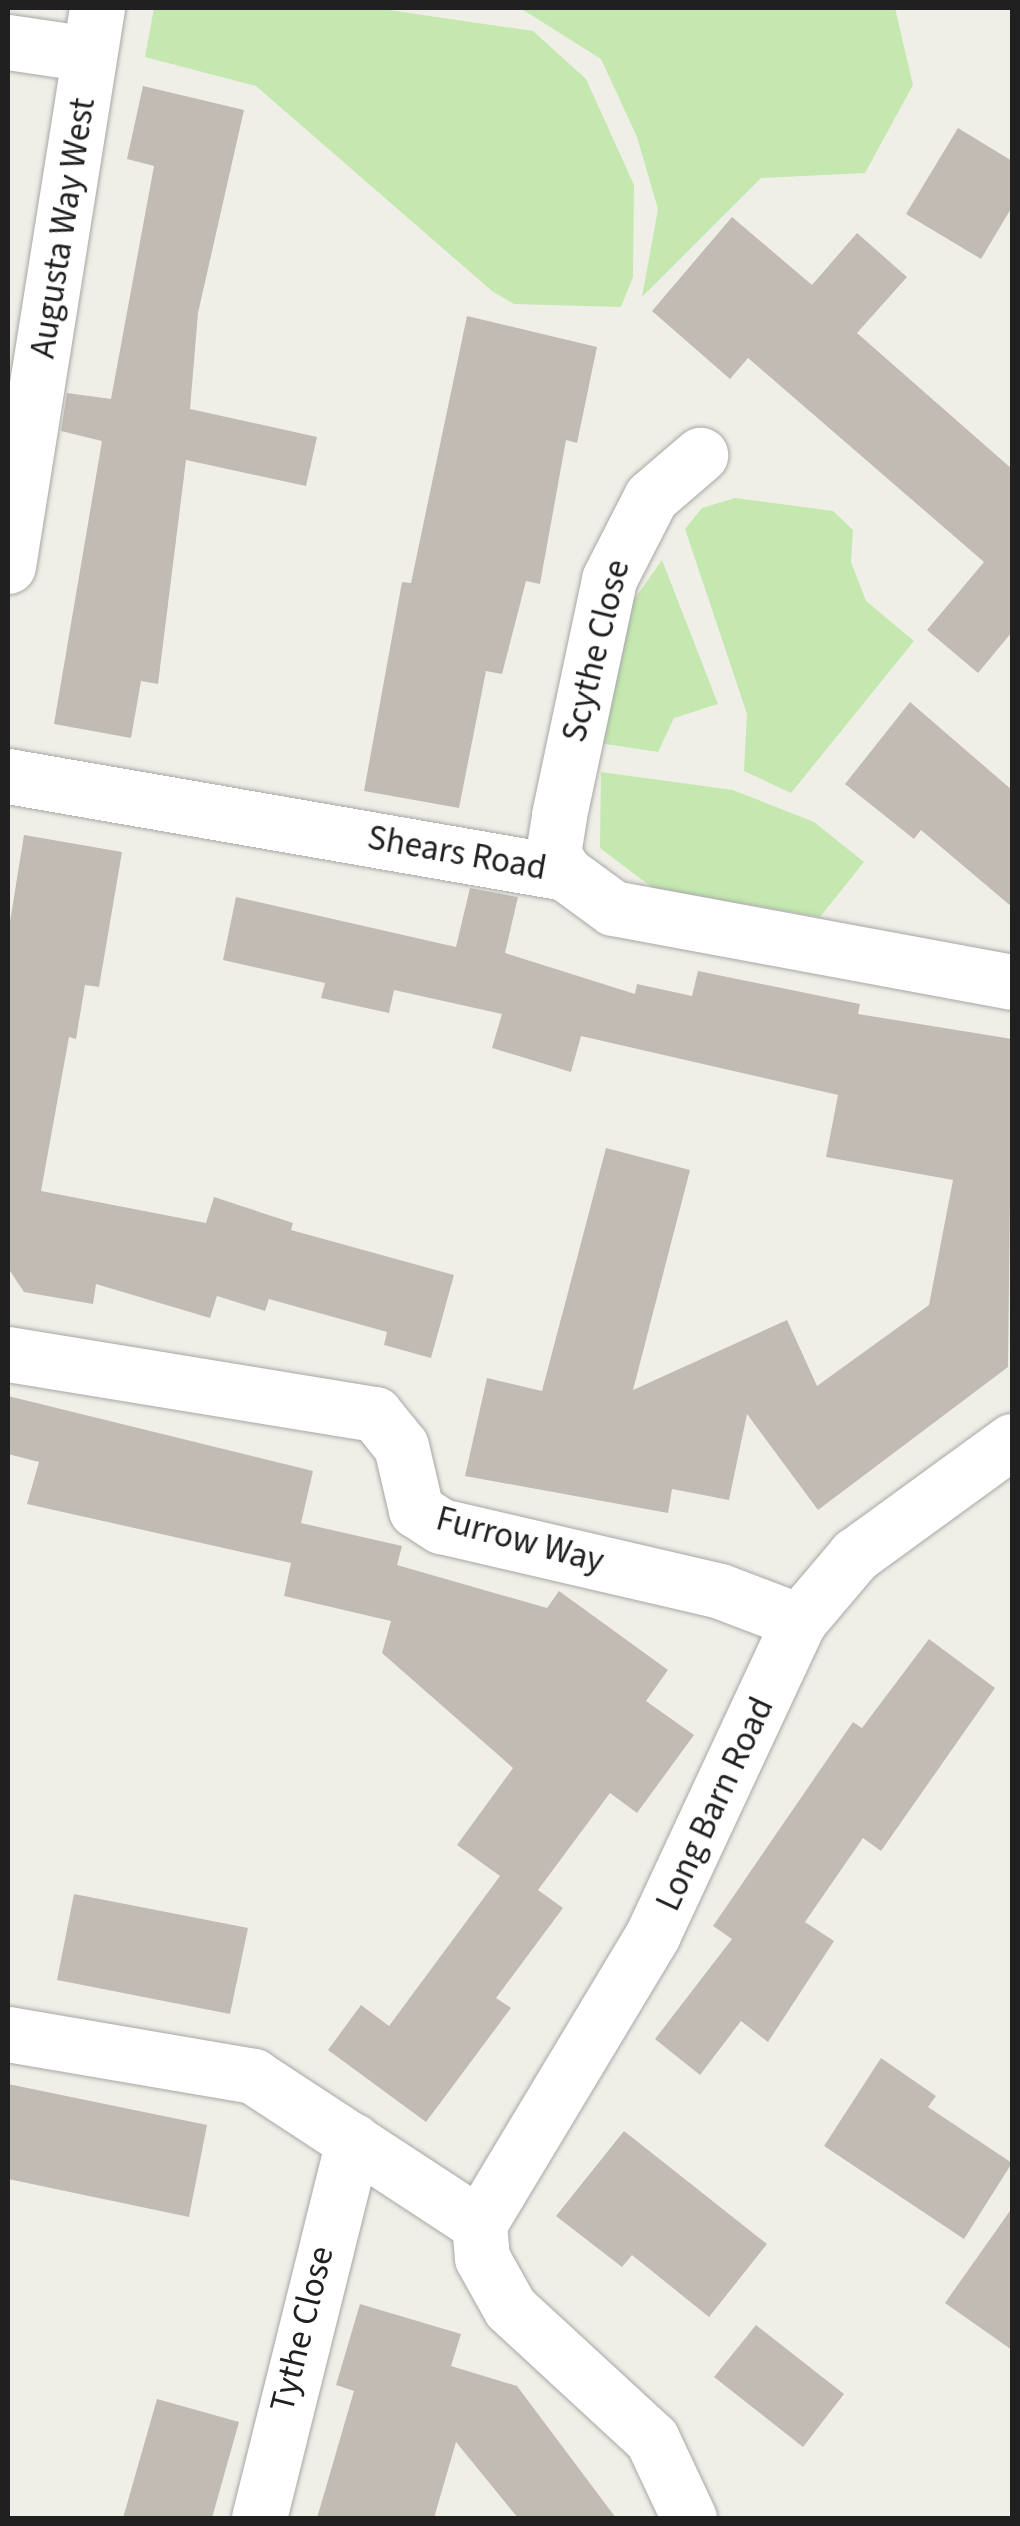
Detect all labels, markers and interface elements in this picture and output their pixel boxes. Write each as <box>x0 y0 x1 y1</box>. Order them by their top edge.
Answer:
street label: Augusta Way West <box>22 95 104 361</box>
street label: Scythe Close <box>553 556 639 746</box>
street label: Shears Road <box>364 817 550 889</box>
street label: Furrow Way <box>432 1498 608 1582</box>
street label: Long Barn Road <box>647 1690 783 1918</box>
street label: Tythe Close <box>261 2242 343 2416</box>

